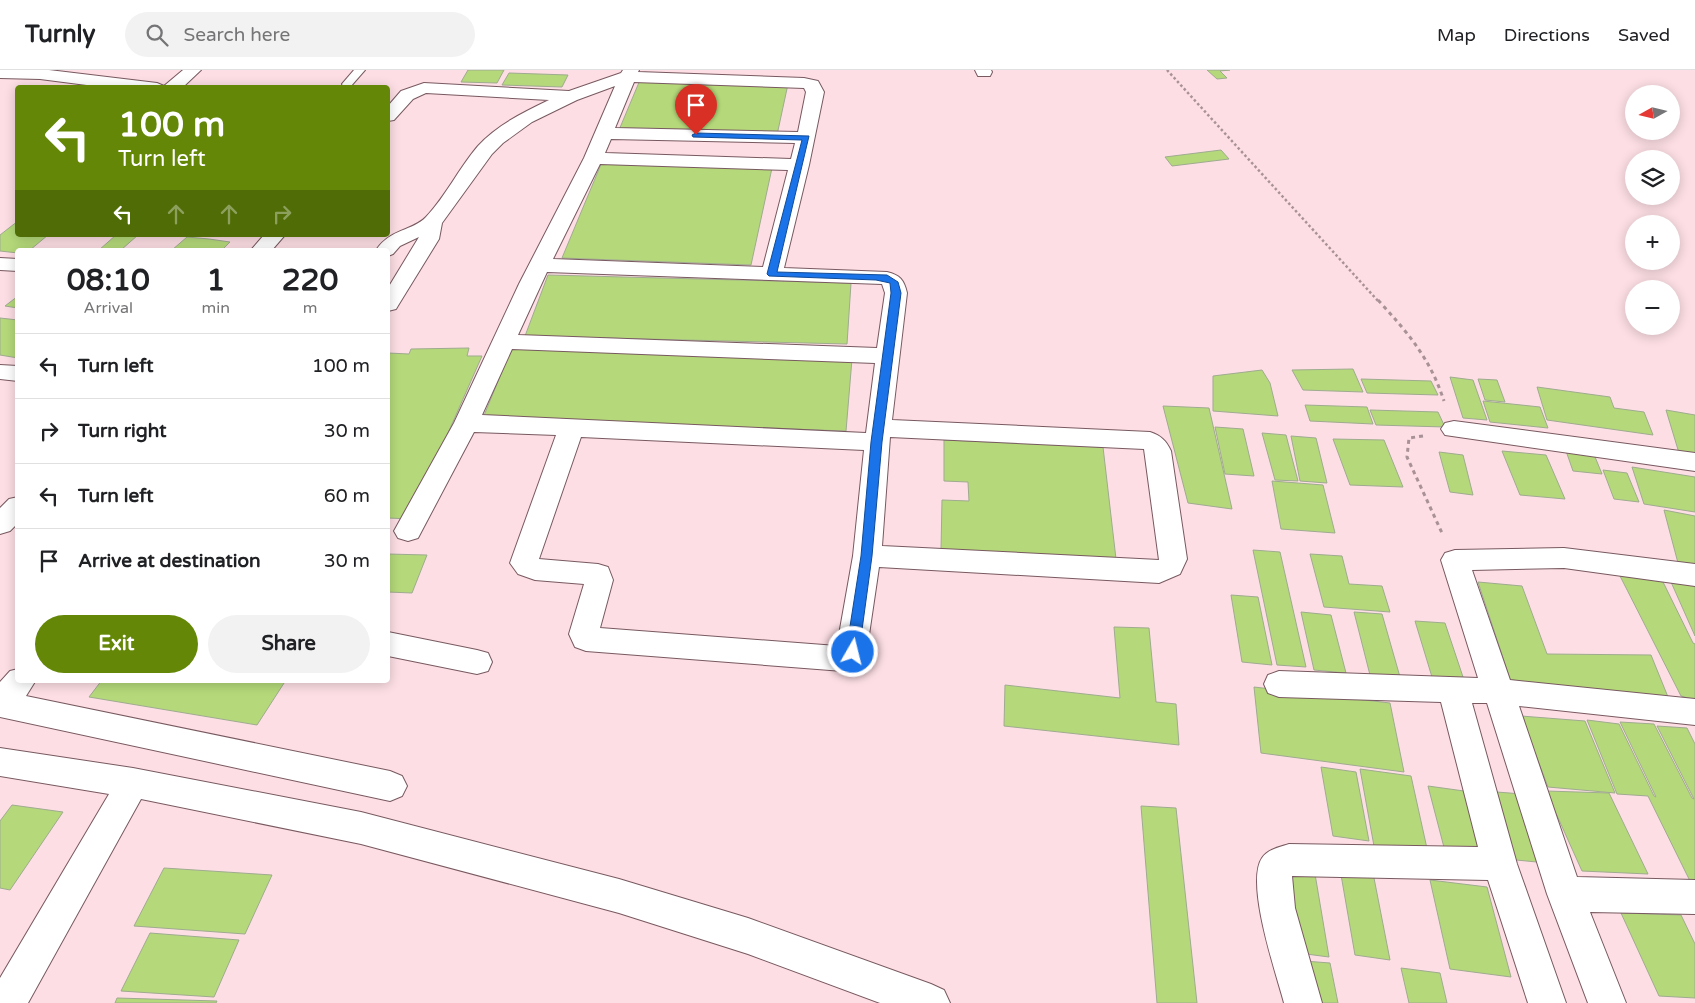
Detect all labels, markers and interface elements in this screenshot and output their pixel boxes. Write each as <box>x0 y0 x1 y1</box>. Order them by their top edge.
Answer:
search box <box>125 12 475 57</box>
text: Turnly <box>25 20 95 49</box>
icon: search <box>143 21 171 49</box>
text: Search here <box>183 24 290 46</box>
text: Map <box>1437 24 1476 46</box>
text: Directions <box>1504 24 1590 46</box>
text: Saved <box>1618 24 1670 46</box>
pin <box>675 84 717 135</box>
north arrow <box>1625 85 1680 140</box>
map controls <box>1625 85 1680 335</box>
icon: arrive <box>682 91 710 119</box>
text: 100 m <box>118 104 225 146</box>
icon: left <box>35 105 100 170</box>
text: Turn left <box>118 146 206 172</box>
button: layers <box>1625 150 1680 205</box>
icon: left <box>109 200 137 228</box>
icon: ahead <box>162 200 190 228</box>
icon: ahead <box>215 200 243 228</box>
icon: right <box>268 200 296 228</box>
button: + <box>1625 215 1680 270</box>
text: 08:10 <box>67 262 150 299</box>
text: 1 <box>206 262 225 299</box>
text: 220 <box>282 262 338 299</box>
button: − <box>1625 280 1680 335</box>
text: Arrival <box>84 298 133 318</box>
text: min <box>202 298 230 318</box>
text: m <box>303 298 317 318</box>
icon: left <box>35 352 63 380</box>
text: Turn left <box>78 355 154 377</box>
text: 100 m <box>312 355 370 377</box>
icon: right <box>35 417 63 445</box>
text: Turn right <box>78 420 166 442</box>
text: 30 m <box>324 420 370 442</box>
icon: left <box>35 482 63 510</box>
text: Turn left <box>78 485 154 507</box>
text: 60 m <box>324 485 370 507</box>
icon: arrive <box>35 547 63 575</box>
text: Arrive at destination <box>78 550 261 572</box>
text: 30 m <box>324 550 370 572</box>
button: Exit <box>35 615 198 673</box>
button: Share <box>208 615 370 673</box>
position arrow <box>826 625 878 677</box>

